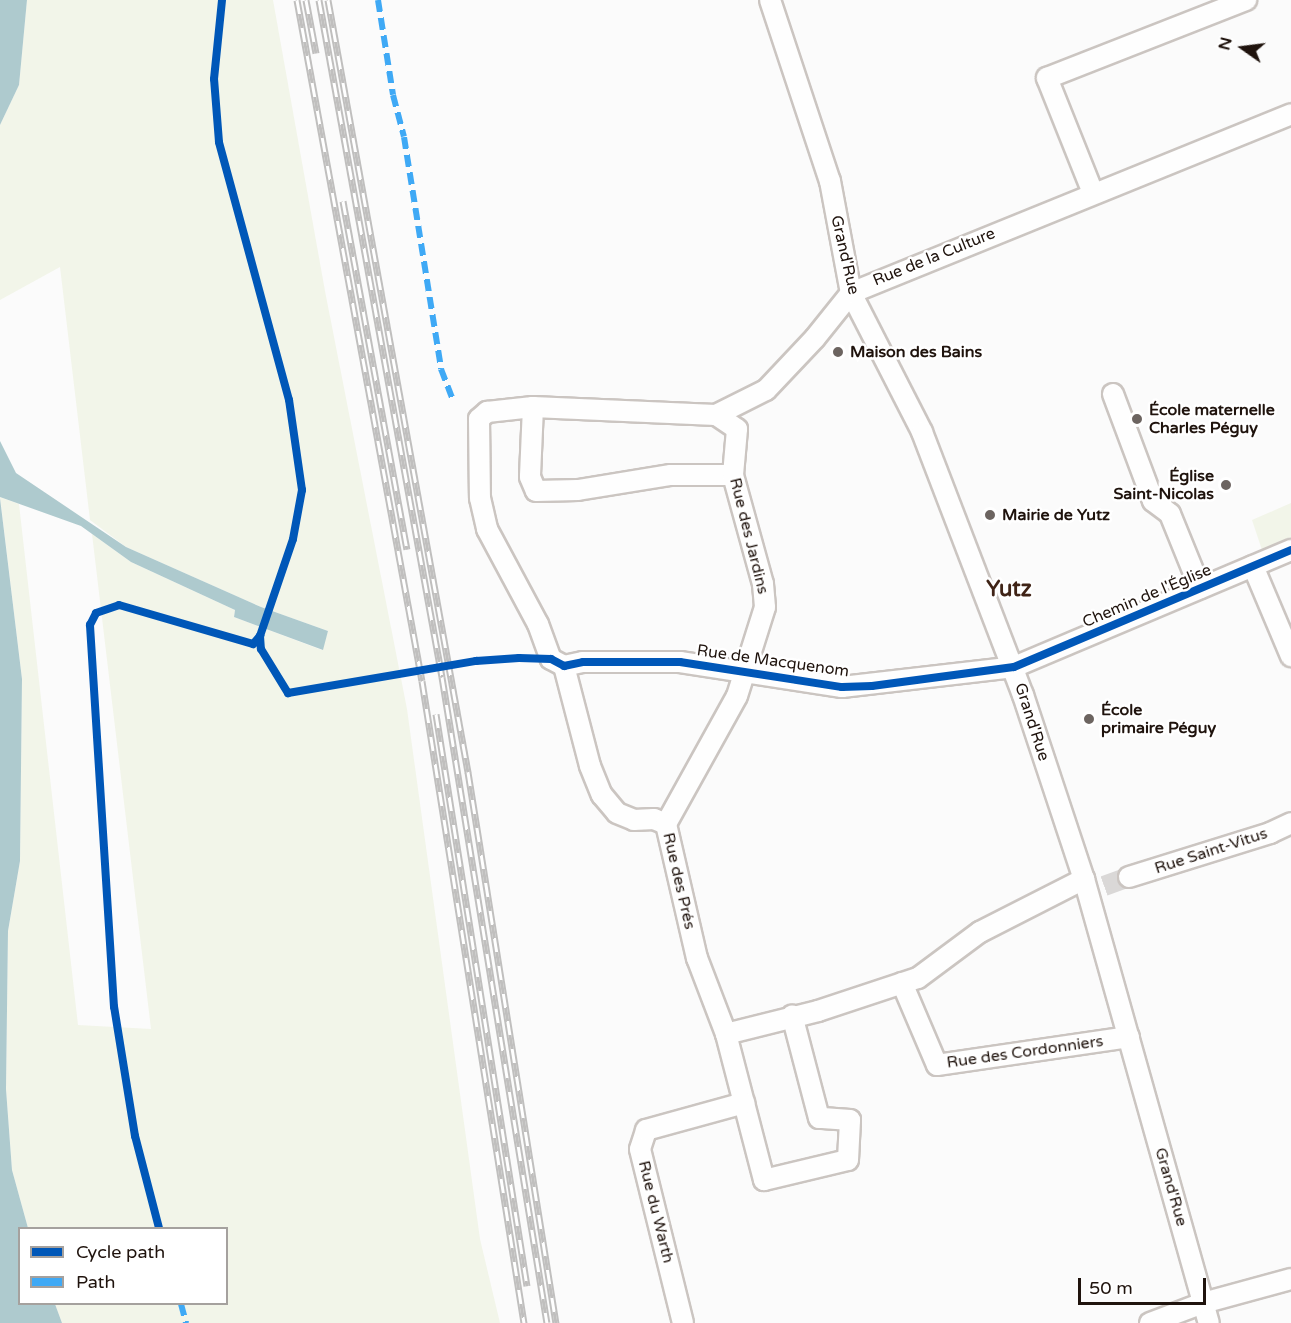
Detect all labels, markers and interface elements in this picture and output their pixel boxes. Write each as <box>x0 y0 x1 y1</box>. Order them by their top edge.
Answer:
north arrow <box>1213 18 1273 78</box>
text: N <box>1214 35 1237 52</box>
street label: Grand'Rue <box>827 213 863 297</box>
street label: Rue de la Culture <box>870 224 998 290</box>
place label: Maison des Bains <box>850 342 982 362</box>
marker: Maison des Bains <box>831 345 845 359</box>
place label: École maternelle Charles Péguy <box>1149 400 1275 438</box>
marker: École maternelle Charles Péguy <box>1130 412 1144 426</box>
place label: Église Saint-Nicolas <box>1113 466 1214 504</box>
street label: Rue des Jardins <box>725 476 773 596</box>
marker: Église Saint-Nicolas <box>1219 478 1233 492</box>
place label: Mairie de Yutz <box>1002 505 1110 525</box>
marker: Mairie de Yutz <box>983 508 997 522</box>
street label: Chemin de l'Église <box>1080 560 1214 632</box>
district label: Yutz <box>986 577 1032 603</box>
street label: Rue de Macquenom <box>696 641 850 681</box>
street label: Grand'Rue <box>1010 681 1054 763</box>
place label: École primaire Péguy <box>1101 700 1216 738</box>
marker: École primaire Péguy <box>1082 712 1096 726</box>
street label: Rue Saint-Vitus <box>1152 824 1270 878</box>
street label: Rue des Prés <box>659 831 699 931</box>
street label: Rue des Cordonniers <box>945 1031 1105 1073</box>
street label: Grand'Rue <box>1151 1146 1191 1228</box>
street label: Rue du Warth <box>634 1159 678 1265</box>
legend <box>18 1227 228 1305</box>
text: Cycle path <box>76 1241 165 1263</box>
scale bar <box>1081 1266 1208 1304</box>
text: Path <box>76 1271 115 1293</box>
text: 50 m <box>1089 1277 1133 1299</box>

